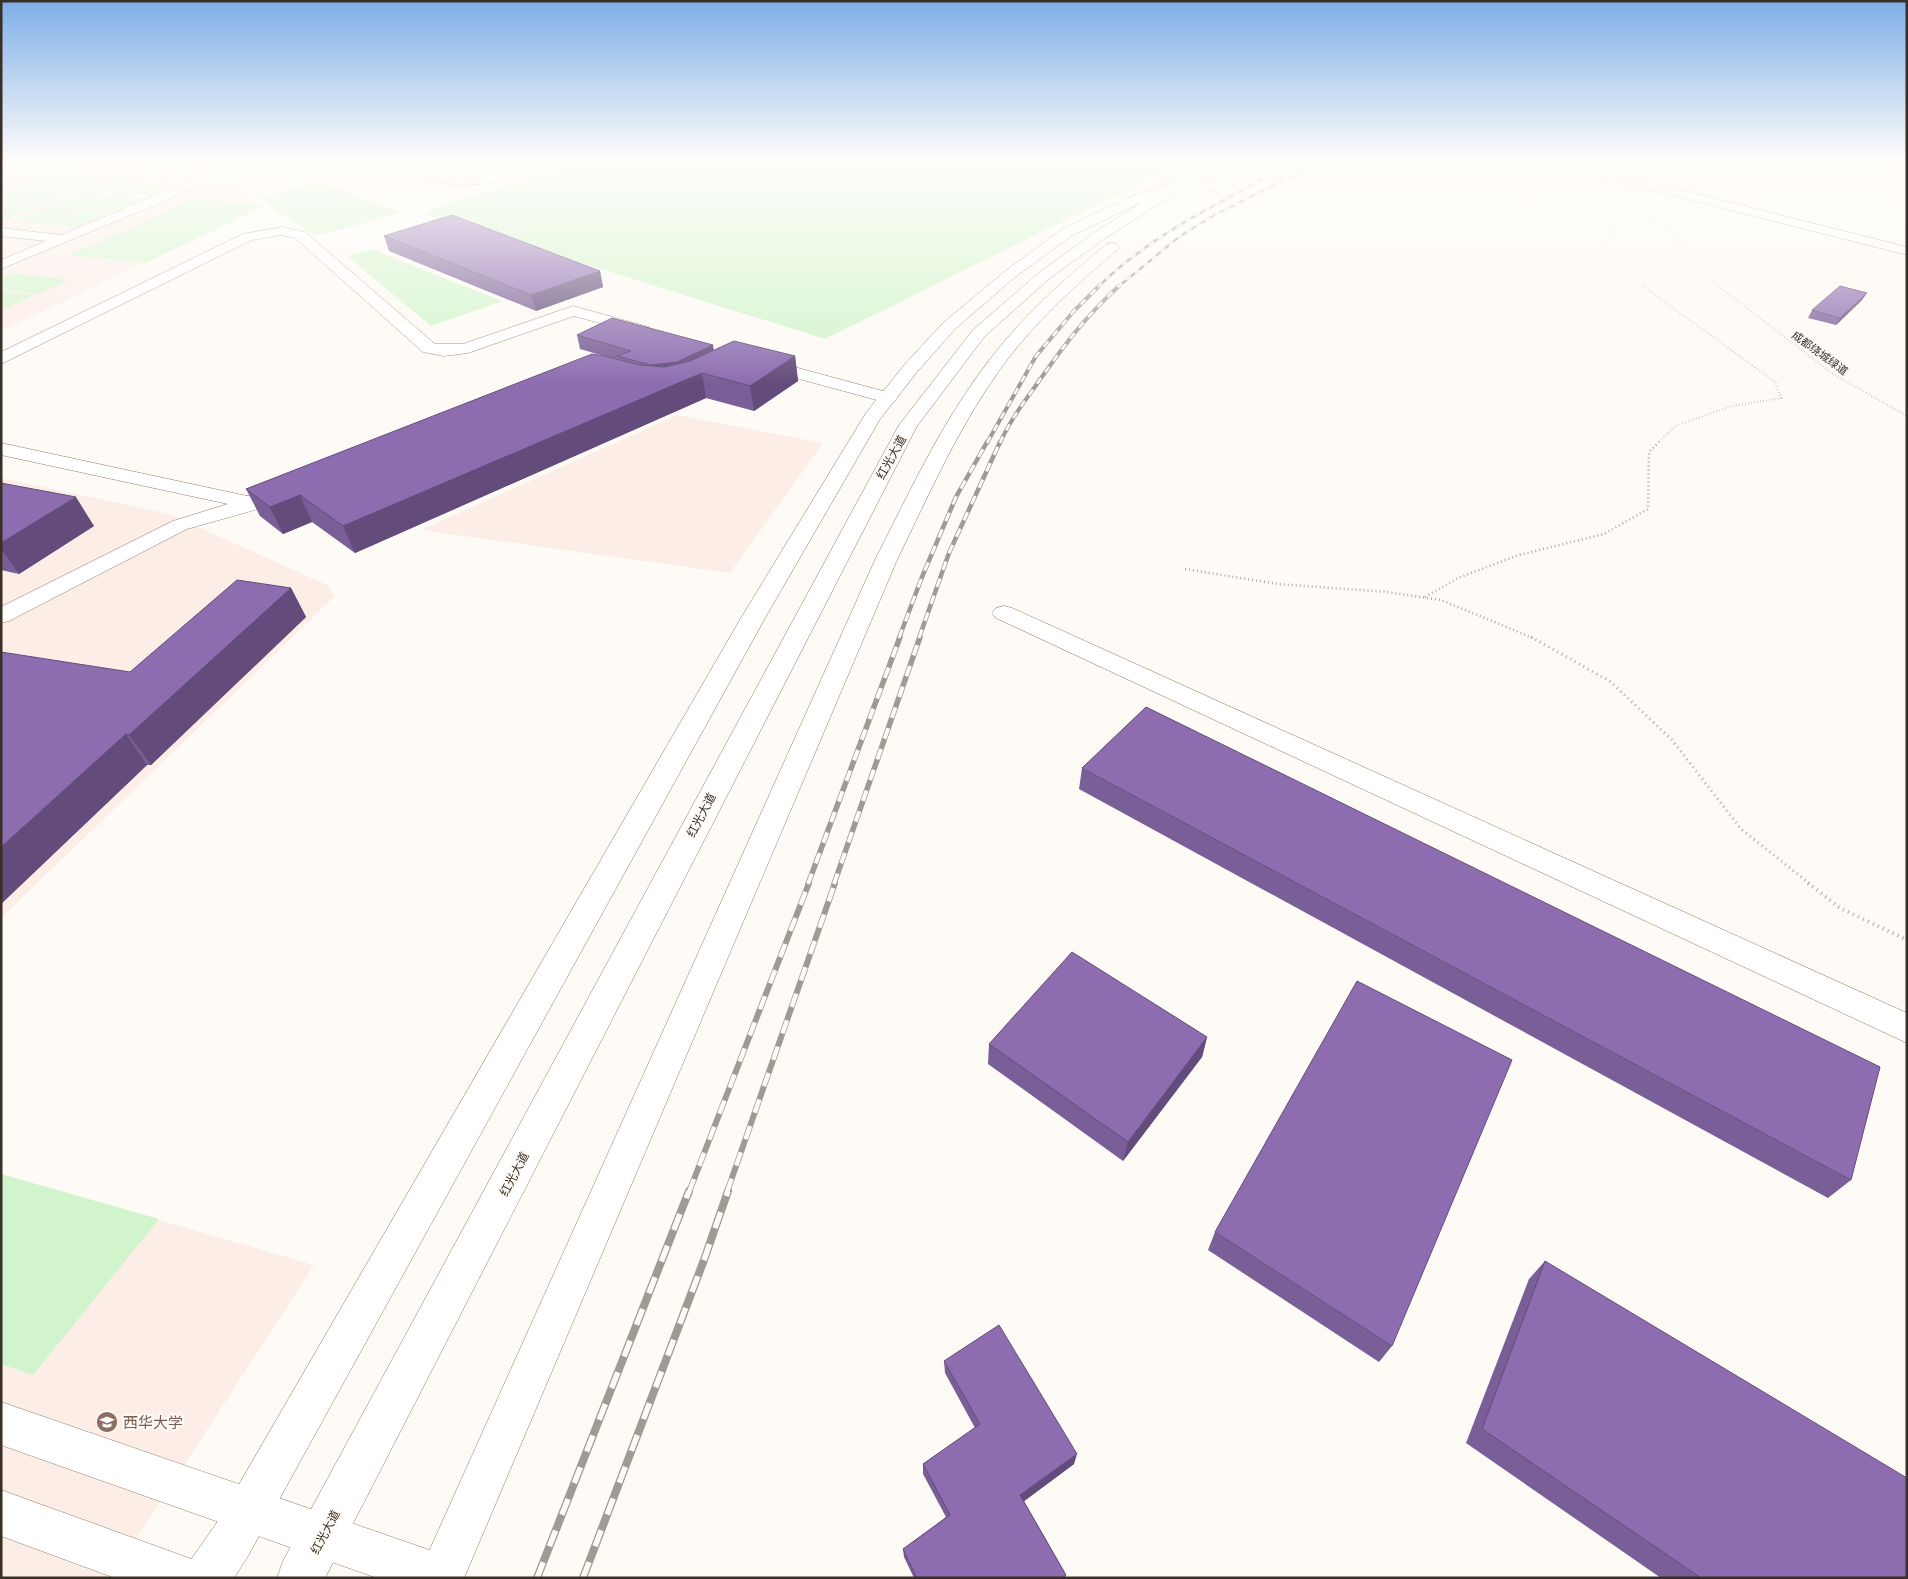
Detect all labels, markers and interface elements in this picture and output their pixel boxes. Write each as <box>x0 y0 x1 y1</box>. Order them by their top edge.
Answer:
street label: 成都绕城绿道 <box>1789 328 1851 378</box>
street label: 红光大道 <box>873 432 909 482</box>
street label: 红光大道 <box>683 790 719 840</box>
street label: 红光大道 <box>496 1149 532 1199</box>
school or university icon: 西华大学 <box>95 1410 119 1434</box>
place label: 西华大学 <box>123 1413 183 1432</box>
street label: 红光大道 <box>307 1507 343 1557</box>

